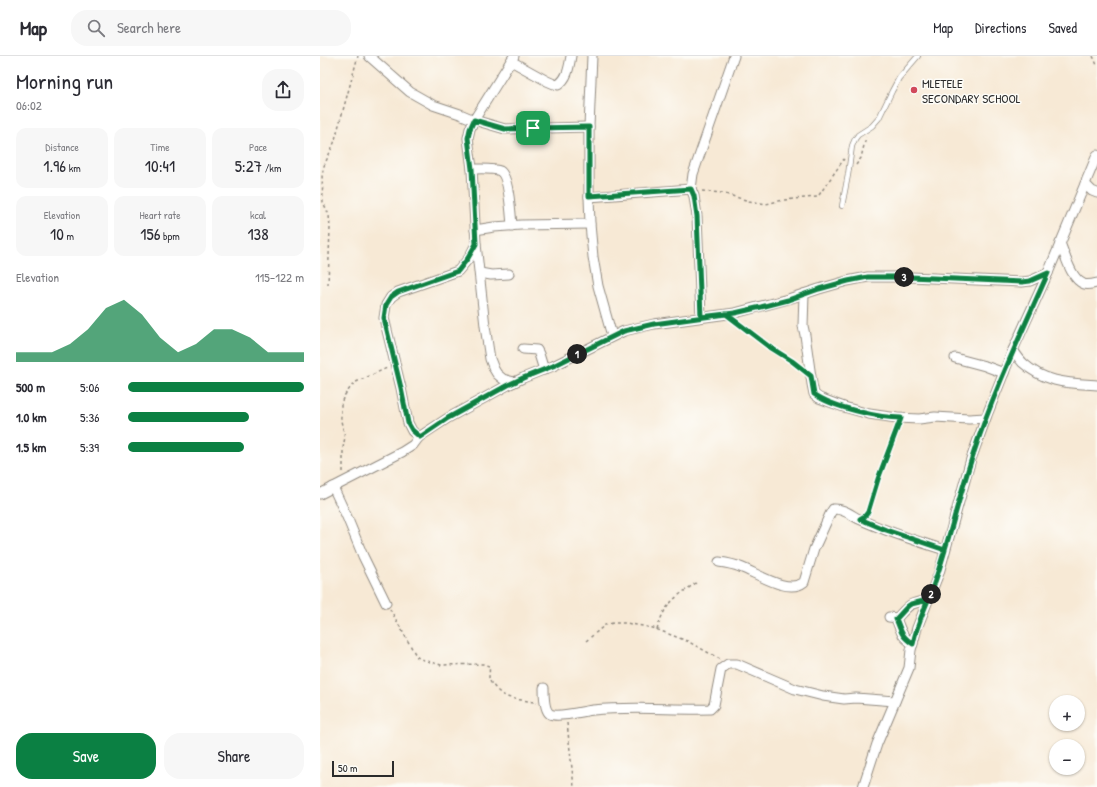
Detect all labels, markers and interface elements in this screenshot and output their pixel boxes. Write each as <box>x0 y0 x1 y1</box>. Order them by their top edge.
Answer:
search box <box>71 10 351 46</box>
text: Map <box>20 15 47 41</box>
icon: search <box>85 17 107 39</box>
text: Search here <box>117 17 181 38</box>
text: Map <box>933 18 953 37</box>
text: Directions <box>975 18 1026 37</box>
text: Saved <box>1048 18 1077 37</box>
text: Morning run <box>16 66 113 96</box>
button: share <box>262 69 304 111</box>
place label: MLETELE SECONDARY SCHOOL <box>922 74 1021 107</box>
marker: MLETELE SECONDARY SCHOOL <box>909 85 919 95</box>
text: 06:02 <box>16 96 42 114</box>
pin <box>516 111 550 145</box>
icon: arrive <box>522 117 544 139</box>
text: Distance <box>45 140 79 154</box>
text: Time <box>150 140 170 154</box>
text: Pace <box>249 140 267 154</box>
text: 1.96 <box>43 154 66 177</box>
text: 10:41 <box>145 154 175 177</box>
text: 5:27 <box>235 154 262 177</box>
text: km <box>66 161 81 175</box>
text: /km <box>262 161 281 175</box>
text: Elevation <box>44 208 80 222</box>
text: Heart rate <box>139 208 181 222</box>
text: kcal <box>250 208 266 222</box>
text: 10 <box>50 222 64 245</box>
text: 156 <box>140 222 160 245</box>
text: 138 <box>247 222 269 245</box>
text: m <box>64 229 74 243</box>
text: bpm <box>160 229 180 243</box>
pin: 3 <box>894 267 914 287</box>
text: Elevation <box>16 268 59 286</box>
text: 115–122 m <box>255 268 304 286</box>
text: 3 <box>902 270 906 284</box>
pin: 1 <box>567 344 587 364</box>
text: 1 <box>575 347 579 361</box>
text: 500 m <box>16 378 45 396</box>
text: 5:06 <box>80 378 100 396</box>
text: 1.0 km <box>16 408 47 426</box>
text: 5:36 <box>80 408 100 426</box>
text: 1.5 km <box>16 438 46 456</box>
text: 5:39 <box>80 438 99 456</box>
pin: 2 <box>921 584 941 604</box>
text: 2 <box>928 587 934 601</box>
map controls <box>1049 695 1085 775</box>
button: + <box>1049 695 1085 731</box>
button: Save <box>16 733 156 779</box>
button: Share <box>164 733 304 779</box>
button: − <box>1049 739 1085 775</box>
scale bar <box>332 759 394 778</box>
text: 50 m <box>338 761 358 775</box>

